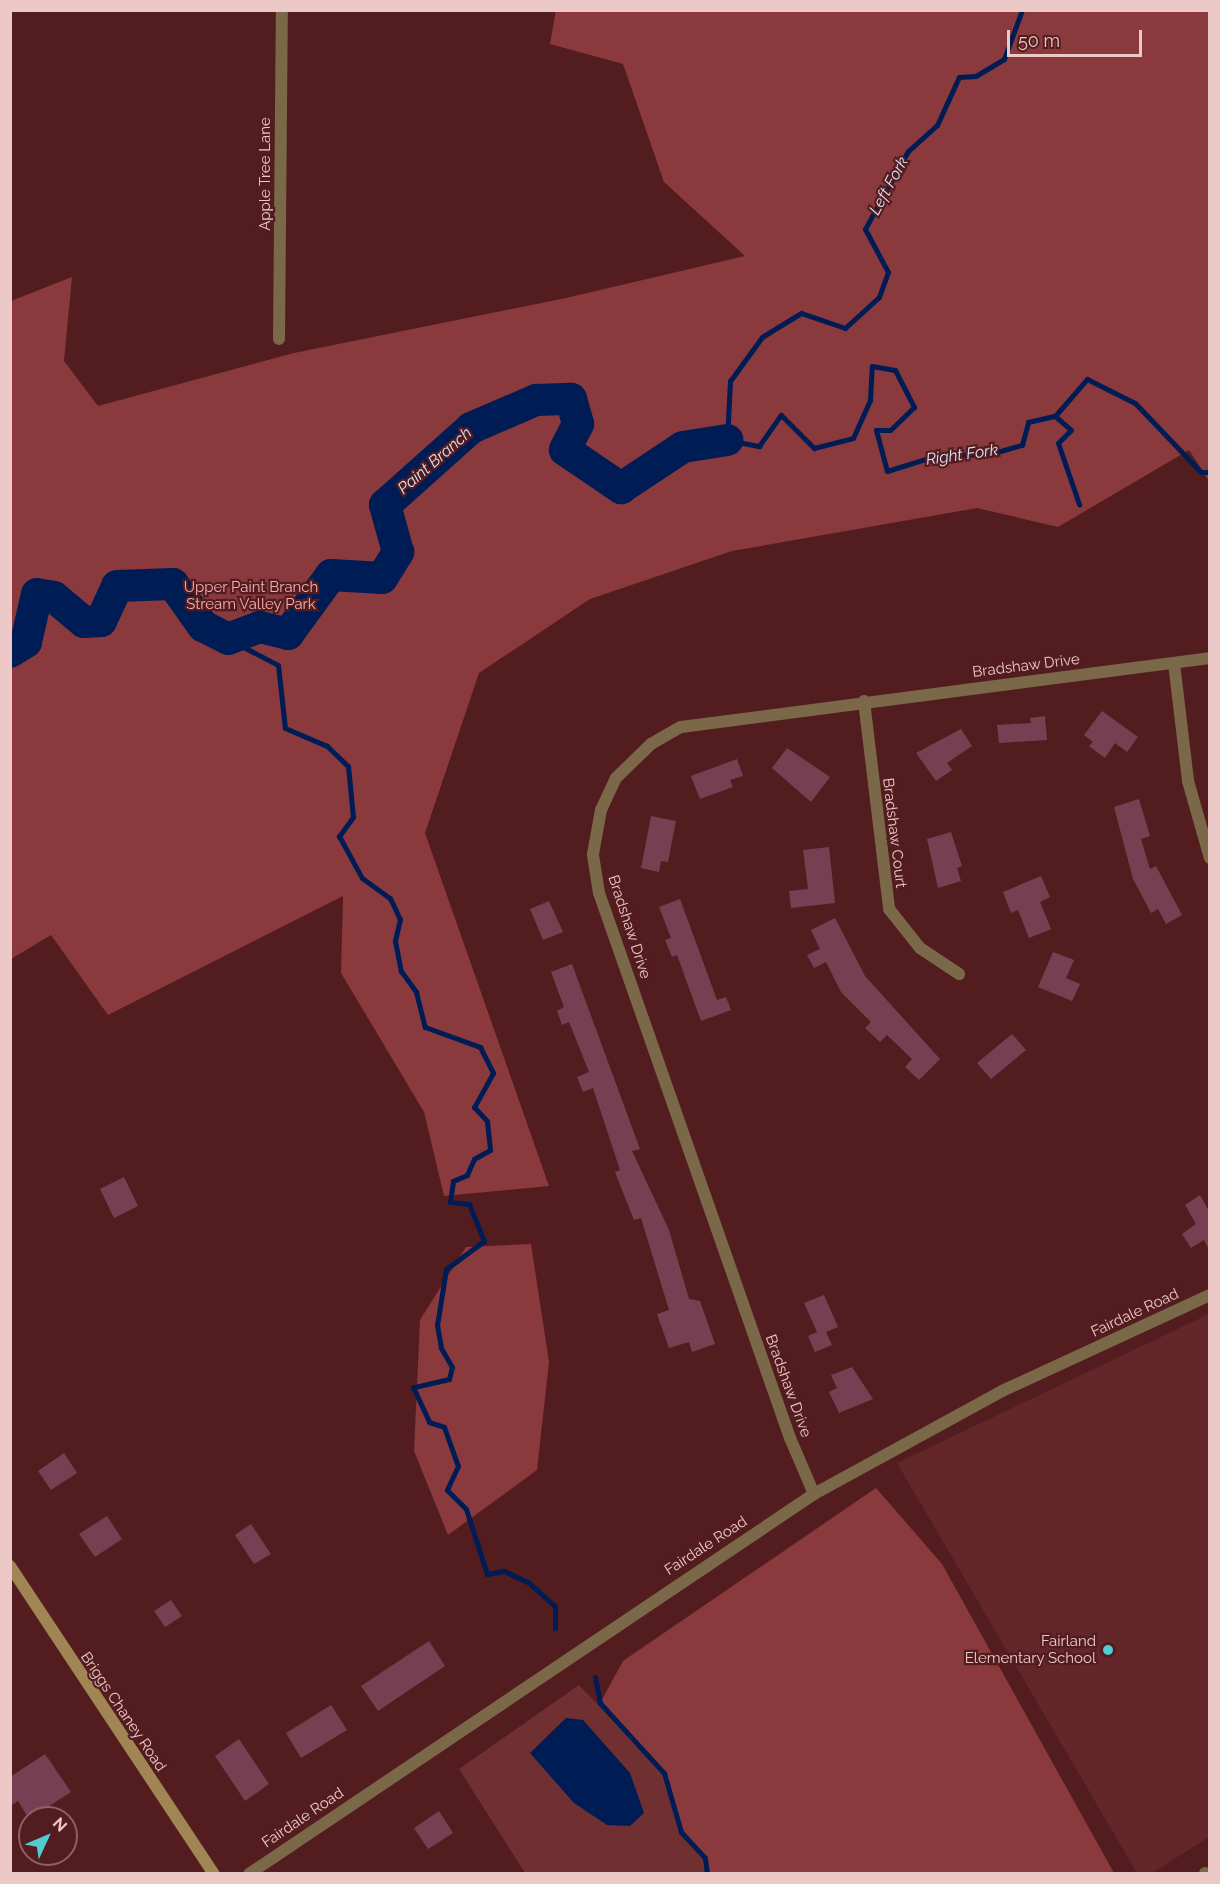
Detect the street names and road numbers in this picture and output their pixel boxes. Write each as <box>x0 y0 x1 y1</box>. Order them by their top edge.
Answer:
street label: Apple Tree Lane <box>257 117 275 231</box>
street label: Bradshaw Drive <box>971 650 1081 682</box>
street label: Bradshaw Court <box>878 777 910 889</box>
street label: Bradshaw Drive <box>604 873 654 981</box>
street label: Fairdale Road <box>1088 1285 1182 1341</box>
street label: Bradshaw Drive <box>761 1332 815 1440</box>
street label: Fairdale Road <box>661 1513 751 1579</box>
street label: Briggs Chaney Road <box>76 1649 170 1775</box>
street label: Fairdale Road <box>259 1784 347 1852</box>

